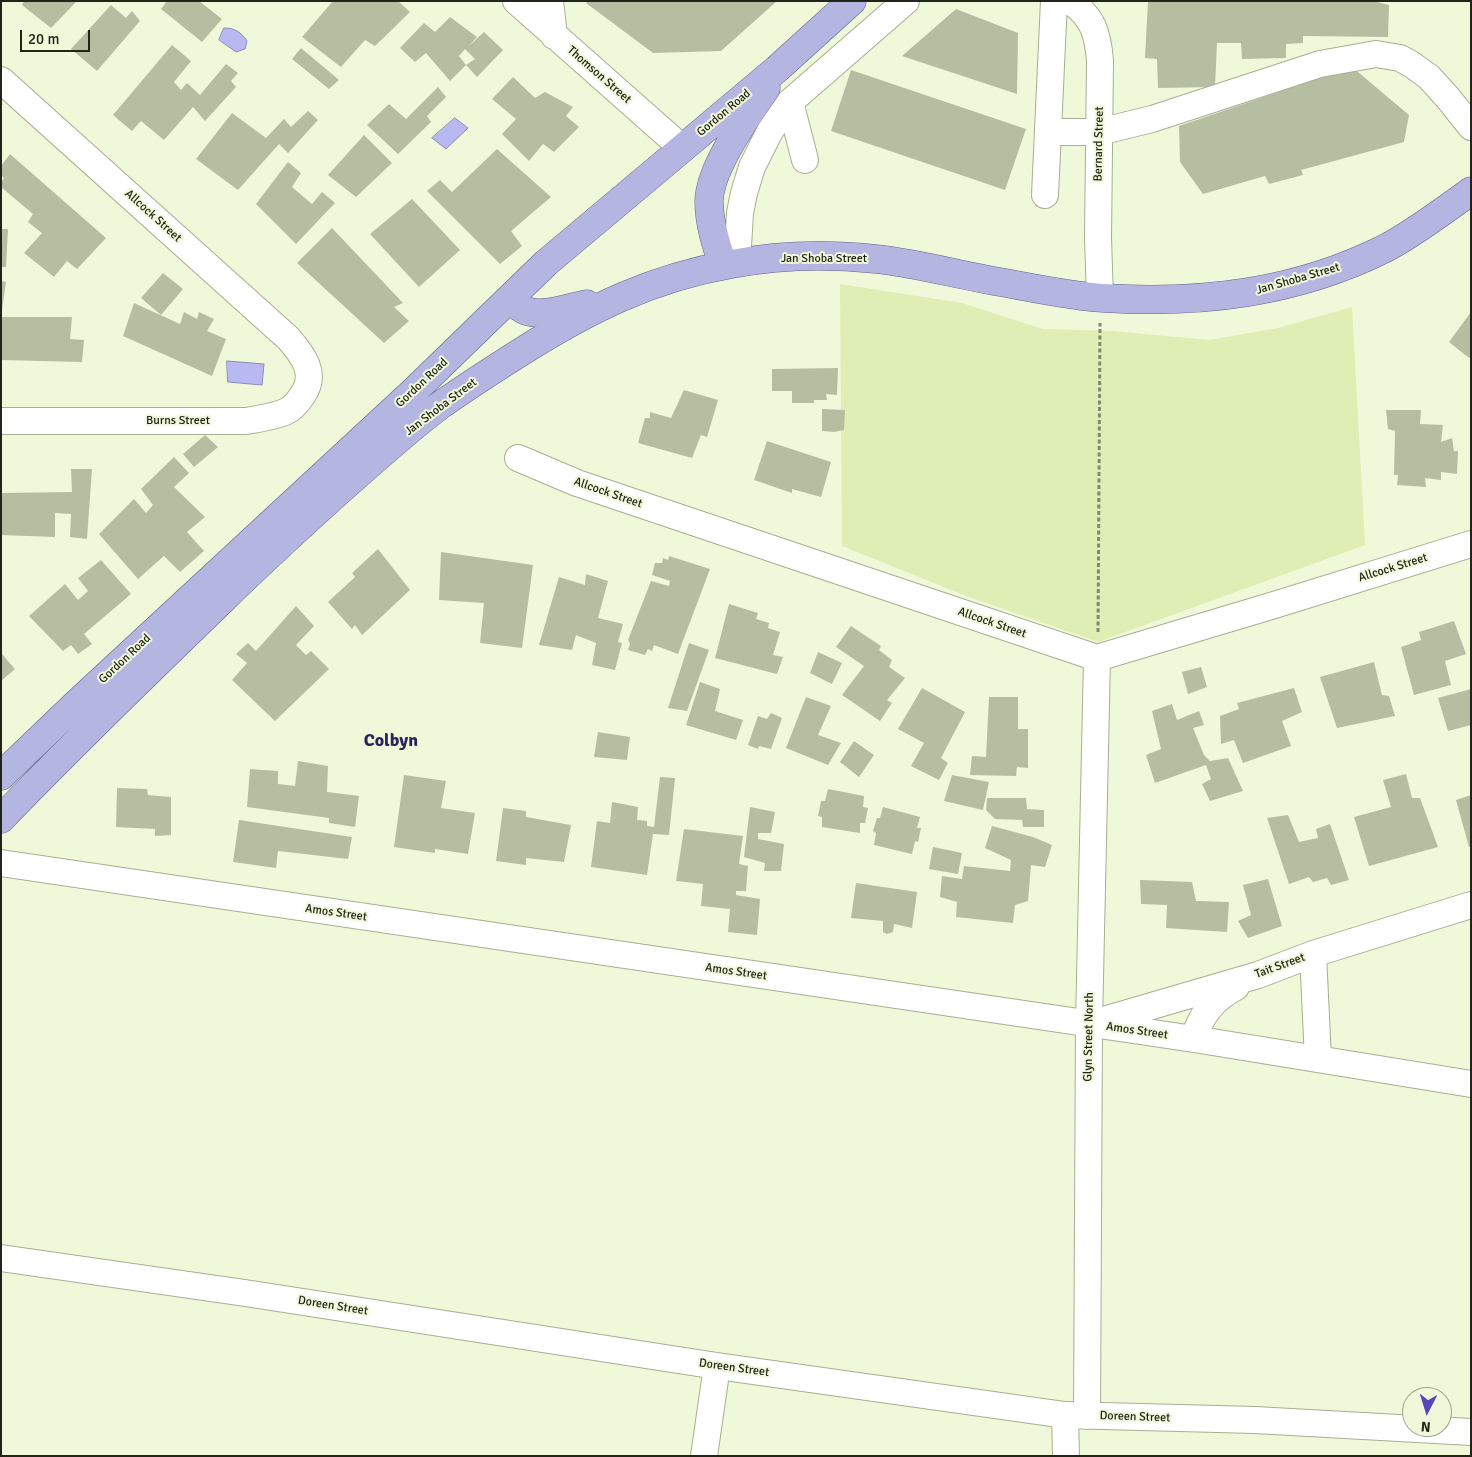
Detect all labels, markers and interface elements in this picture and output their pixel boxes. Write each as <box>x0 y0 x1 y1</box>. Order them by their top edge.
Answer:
scale bar <box>22 20 92 52</box>
text: 20 m <box>28 30 59 48</box>
street label: Thomson Street <box>564 43 634 107</box>
street label: Gordon Road <box>694 86 754 140</box>
street label: Bernard Street <box>1091 106 1107 182</box>
street label: Allcock Street <box>122 187 184 245</box>
street label: Jan Shoba Street <box>781 252 867 266</box>
street label: Jan Shoba Street <box>1255 260 1341 298</box>
street label: Gordon Road <box>393 355 451 411</box>
street label: Jan Shoba Street <box>402 375 480 439</box>
street label: Burns Street <box>146 414 210 428</box>
street label: Allcock Street <box>572 475 644 511</box>
street label: Allcock Street <box>1357 551 1429 585</box>
street label: Allcock Street <box>956 605 1028 641</box>
street label: Gordon Road <box>96 631 154 687</box>
district label: Colbyn <box>364 730 418 752</box>
street label: Amos Street <box>304 902 368 924</box>
street label: Tait Street <box>1253 950 1307 982</box>
street label: Amos Street <box>704 961 768 983</box>
street label: Glyn Street North <box>1081 992 1097 1082</box>
street label: Amos Street <box>1105 1020 1169 1042</box>
street label: Doreen Street <box>297 1293 369 1319</box>
street label: Doreen Street <box>698 1356 770 1380</box>
north arrow <box>1402 1387 1452 1437</box>
street label: Doreen Street <box>1099 1409 1171 1425</box>
text: N <box>1420 1418 1431 1435</box>

